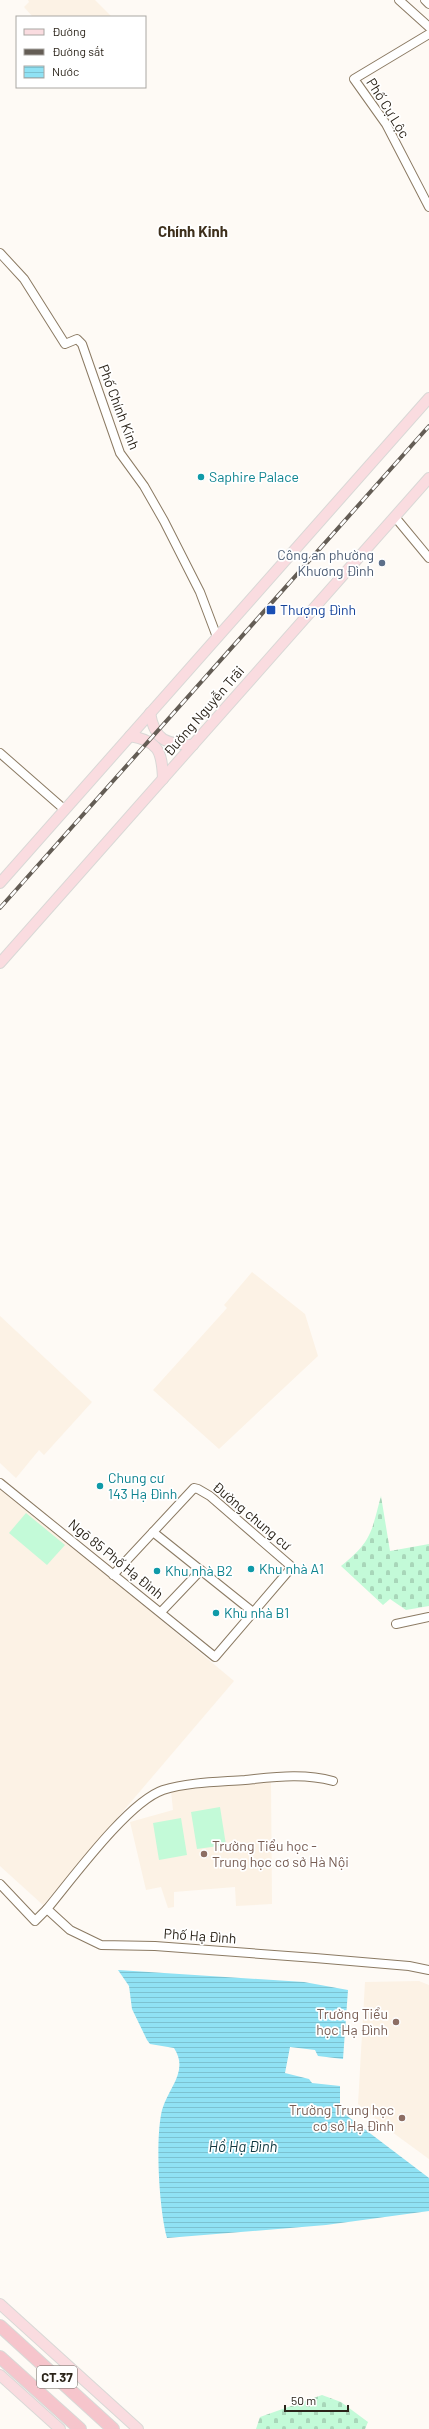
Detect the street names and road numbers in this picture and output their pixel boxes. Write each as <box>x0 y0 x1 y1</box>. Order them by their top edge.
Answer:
street label: Phố Cự Lộc <box>363 75 414 141</box>
street label: Phố Chính Kinh <box>95 362 144 452</box>
street label: Đường Nguyễn Trãi <box>160 662 247 759</box>
street label: Đường chung cư <box>210 1478 295 1554</box>
street label: Ngõ 85 Phố Hạ Đình <box>65 1515 167 1602</box>
street label: Phố Hạ Đình <box>163 1924 237 1947</box>
road number: CT.37 <box>37 2366 77 2388</box>

